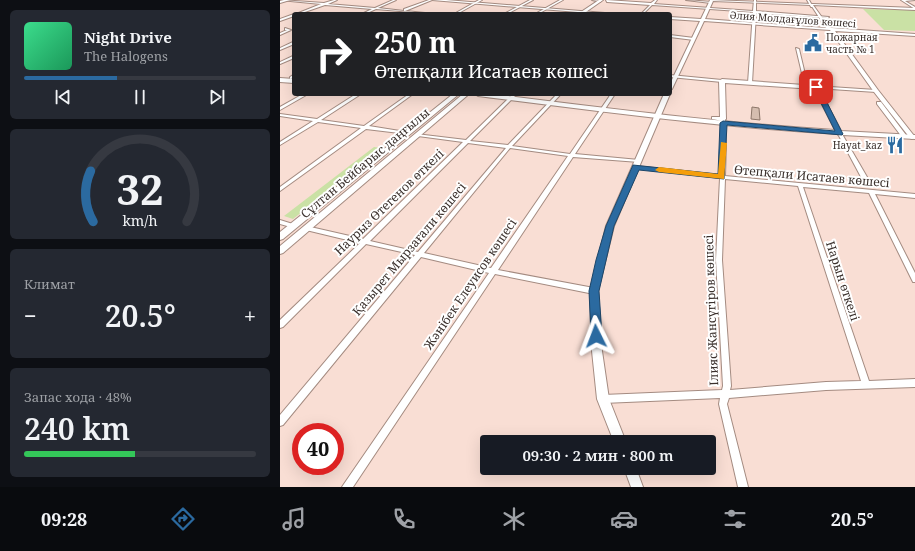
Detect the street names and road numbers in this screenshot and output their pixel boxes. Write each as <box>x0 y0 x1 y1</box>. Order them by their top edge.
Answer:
street label: Әлия Молдағұлов көшесі <box>729 8 857 30</box>
street label: Сұлтан Бейбарыс даңғылы <box>297 104 433 222</box>
street label: Наурыз Өтегенов өткелі <box>330 145 448 259</box>
street label: Өтепқали Исатаев көшесі <box>733 161 891 191</box>
street label: Қазырет Мырзағали көшесі <box>348 179 470 319</box>
street label: Жәнібек Елеуисов көшесі <box>419 215 520 354</box>
street label: Ілияс Жансүгіров көшесі <box>700 234 722 386</box>
street label: Нарын өткелі <box>822 239 864 323</box>

